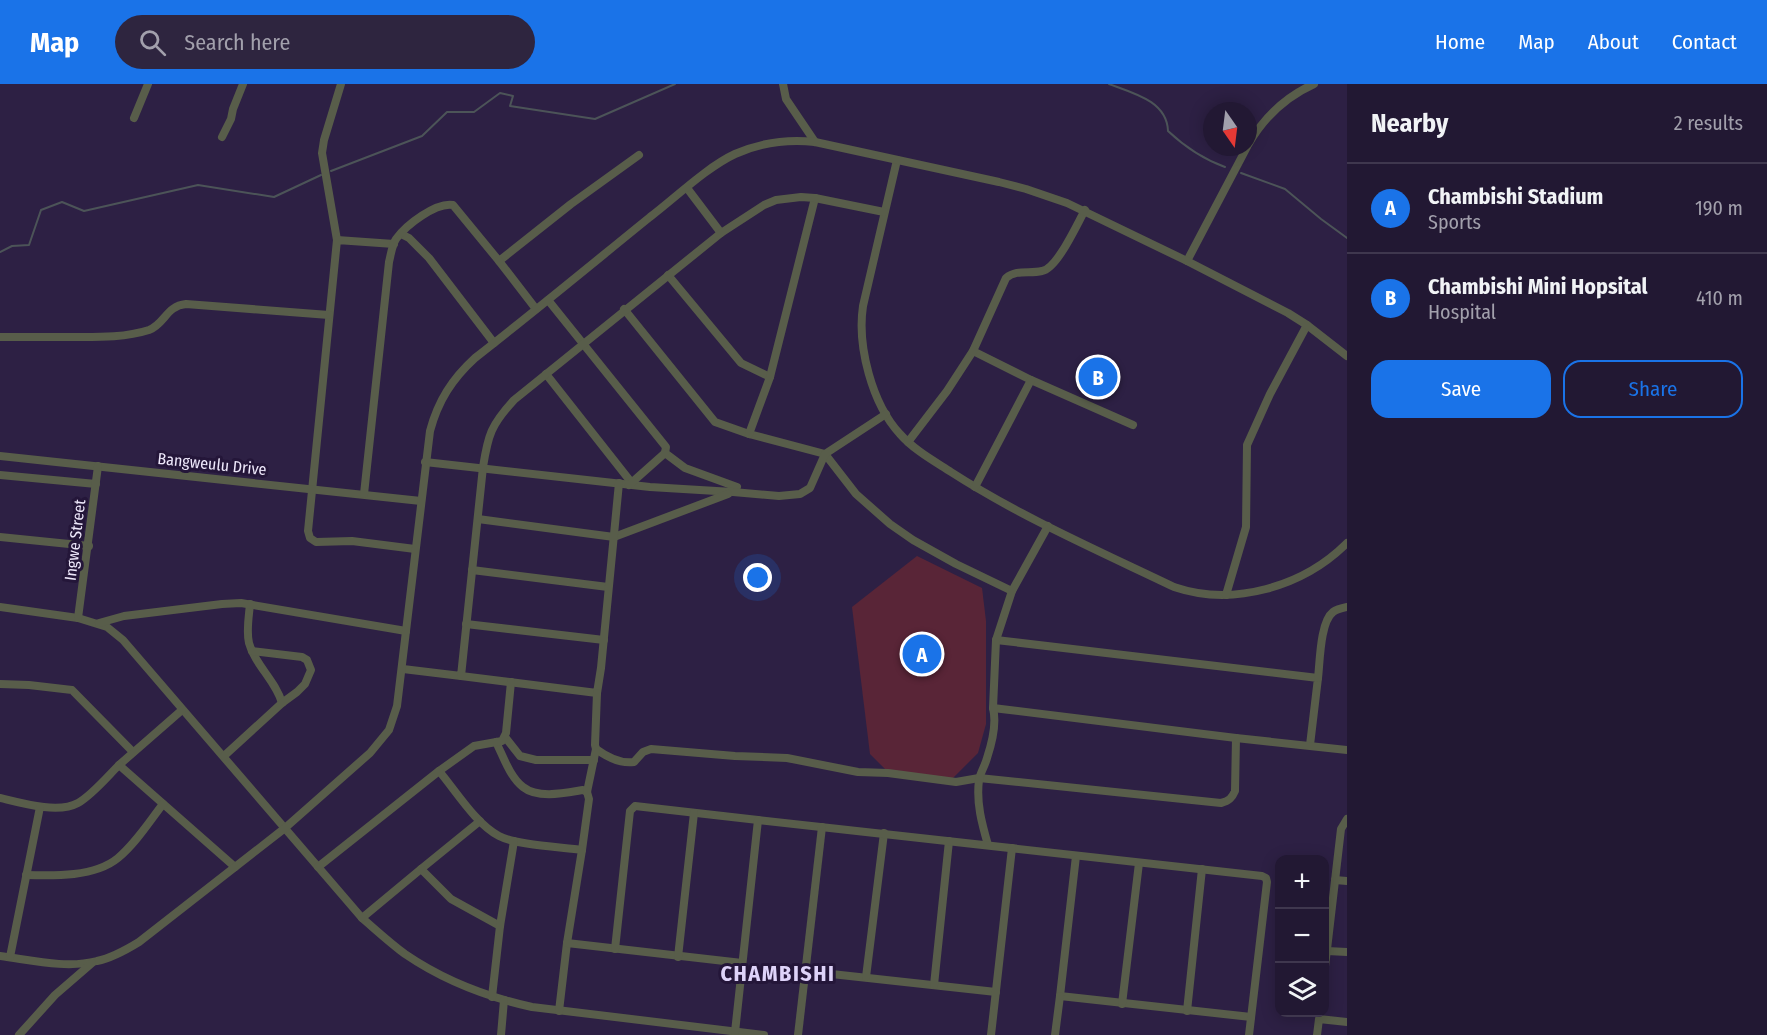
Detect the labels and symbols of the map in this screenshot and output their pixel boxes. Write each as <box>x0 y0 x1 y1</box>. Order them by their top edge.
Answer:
north arrow <box>1203 102 1257 156</box>
pin: B <box>1078 354 1118 400</box>
street label: Bangweulu Drive <box>157 449 268 479</box>
street label: Ingwe Street <box>61 498 89 582</box>
your location <box>743 563 772 592</box>
pin: A <box>902 632 942 676</box>
district label: CHAMBISHI <box>721 960 835 987</box>

